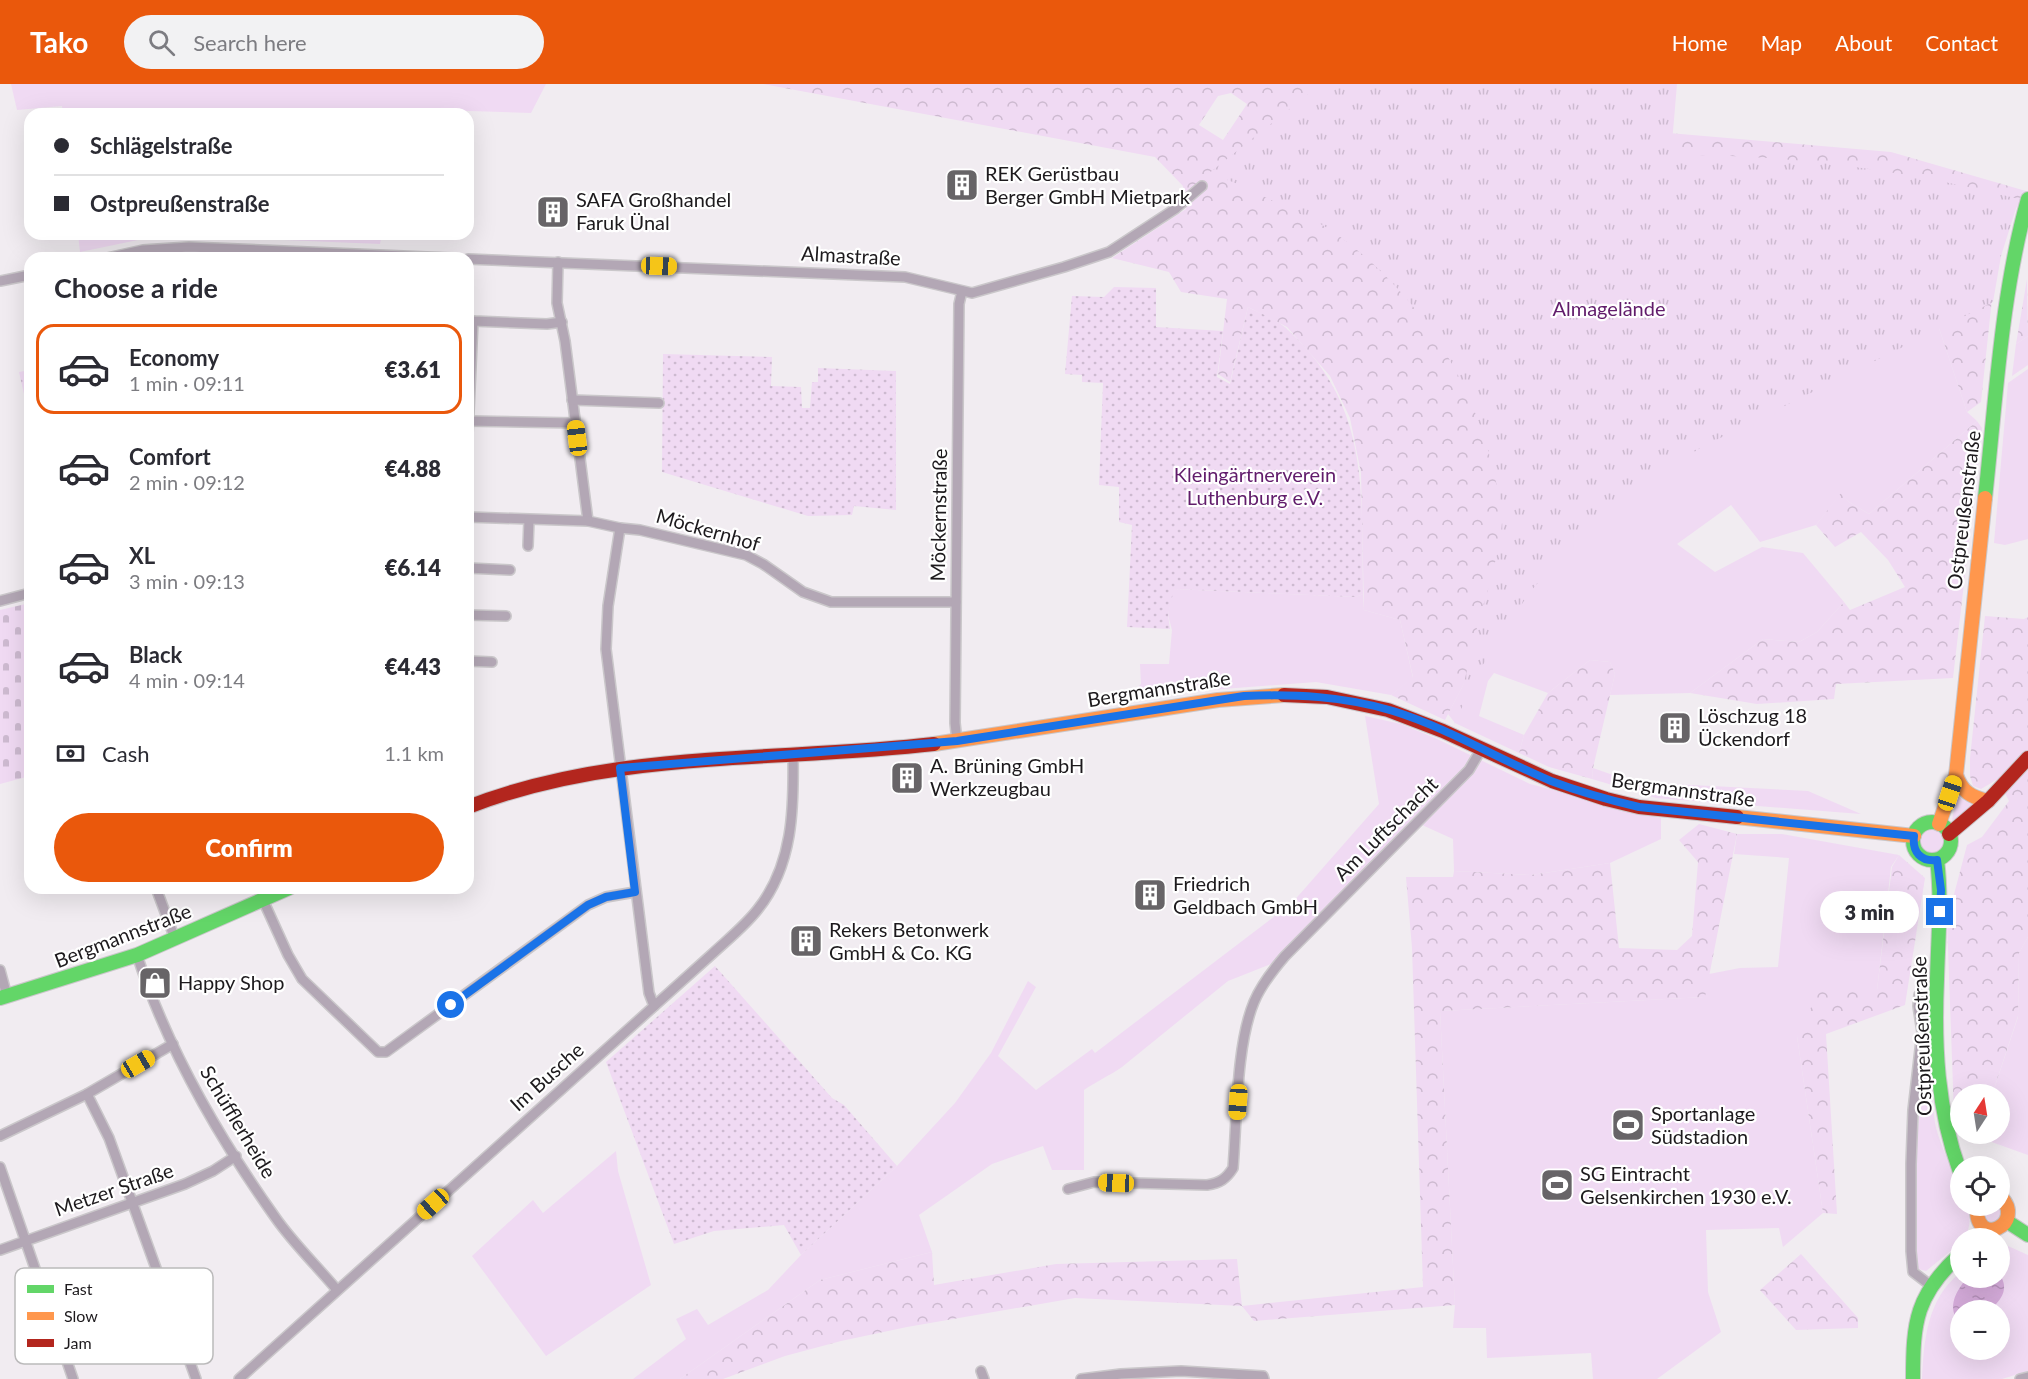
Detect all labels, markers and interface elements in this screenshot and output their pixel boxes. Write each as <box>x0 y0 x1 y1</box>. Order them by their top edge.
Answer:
search box <box>124 15 544 69</box>
text: Tako <box>30 25 88 59</box>
icon: search <box>145 26 178 59</box>
text: Search here <box>193 29 307 56</box>
text: Home <box>1672 30 1728 55</box>
text: Map <box>1761 30 1802 55</box>
text: About <box>1835 30 1892 55</box>
text: Contact <box>1925 30 1998 55</box>
text: Schlägelstraße <box>90 132 232 159</box>
place label: REK Gerüstbau Berger GmbH Mietpark <box>985 161 1191 208</box>
building icon: REK Gerüstbau Berger GmbH Mietpark <box>944 167 980 203</box>
place label: SAFA Großhandel Faruk Ünal <box>576 187 731 234</box>
text: Ostpreußenstraße <box>90 190 270 217</box>
building icon: SAFA Großhandel Faruk Ünal <box>535 194 571 230</box>
street label: Almastraße <box>801 240 901 270</box>
car <box>641 256 677 276</box>
text: Choose a ride <box>54 271 218 304</box>
park label: Almagelände <box>1553 296 1666 320</box>
icon: car <box>57 342 111 396</box>
text: Economy <box>129 344 219 371</box>
text: €3.61 <box>385 356 441 383</box>
text: 1 min · 09:11 <box>129 371 245 395</box>
car <box>566 419 588 457</box>
street label: Ostpreußenstraße <box>1941 429 1985 591</box>
icon: car <box>57 441 111 495</box>
text: Comfort <box>129 443 211 470</box>
street label: Möckernstraße <box>925 448 951 582</box>
text: €4.88 <box>385 455 441 482</box>
park label: Kleingärtnerverein Luthenburg e.V. <box>1174 462 1336 509</box>
text: 2 min · 09:12 <box>129 470 245 494</box>
street label: Möckernhof <box>654 503 763 555</box>
icon: car <box>57 540 111 594</box>
text: XL <box>129 542 155 569</box>
text: €6.14 <box>385 554 441 581</box>
text: 3 min · 09:13 <box>129 569 245 593</box>
icon: car <box>57 639 111 693</box>
text: Black <box>129 641 182 668</box>
text: €4.43 <box>385 653 441 680</box>
street label: Bergmannstraße <box>1086 665 1232 711</box>
text: 4 min · 09:14 <box>129 668 245 692</box>
place label: Löschzug 18 Ückendorf <box>1698 703 1807 750</box>
building icon: Löschzug 18 Ückendorf <box>1657 710 1693 746</box>
icon: cash <box>54 737 87 770</box>
text: Cash <box>102 740 149 767</box>
text: 1.1 km <box>384 741 444 765</box>
place label: A. Brüning GmbH Werkzeugbau <box>930 753 1084 800</box>
building icon: A. Brüning GmbH Werkzeugbau <box>889 760 925 796</box>
street label: Bergmannstraße <box>1610 767 1756 811</box>
street label: Am Luftschacht <box>1328 771 1442 885</box>
car <box>1936 773 1964 813</box>
button: Confirm <box>54 813 444 882</box>
place label: Friedrich Geldbach GmbH <box>1173 871 1318 918</box>
building icon: Friedrich Geldbach GmbH <box>1132 877 1168 913</box>
callout: 3 min <box>1820 891 1919 933</box>
street label: Bergmannstraße <box>51 898 194 972</box>
route end <box>1926 898 1953 925</box>
text: 3 min <box>1845 900 1894 924</box>
place label: Rekers Betonwerk GmbH & Co. KG <box>829 917 990 964</box>
building icon: Rekers Betonwerk GmbH & Co. KG <box>788 923 824 959</box>
street label: Ostpreußenstraße <box>1906 956 1936 1116</box>
shop icon: Happy Shop <box>137 965 173 1001</box>
place label: Happy Shop <box>178 970 284 994</box>
route start <box>437 991 464 1018</box>
street label: Im Busche <box>505 1037 588 1116</box>
car <box>118 1047 158 1081</box>
street label: Schüfflerheide <box>196 1061 282 1182</box>
car <box>1228 1083 1248 1121</box>
north arrow <box>1950 1084 2010 1144</box>
map controls <box>1950 1084 2010 1360</box>
place label: Sportanlage Südstadion <box>1651 1101 1755 1148</box>
sports icon: Sportanlage Südstadion <box>1610 1107 1646 1143</box>
button: locate <box>1950 1156 2010 1216</box>
street label: Metzer Straße <box>51 1158 176 1221</box>
place label: SG Eintracht Gelsenkirchen 1930 e.V. <box>1580 1161 1792 1208</box>
sports icon: SG Eintracht Gelsenkirchen 1930 e.V. <box>1539 1167 1575 1203</box>
car <box>1098 1173 1134 1193</box>
car <box>414 1185 452 1223</box>
button: + <box>1950 1228 2010 1288</box>
legend <box>15 1268 213 1364</box>
text: Fast <box>64 1279 93 1298</box>
button: − <box>1950 1300 2010 1360</box>
text: Slow <box>64 1306 98 1325</box>
text: Jam <box>64 1333 92 1352</box>

